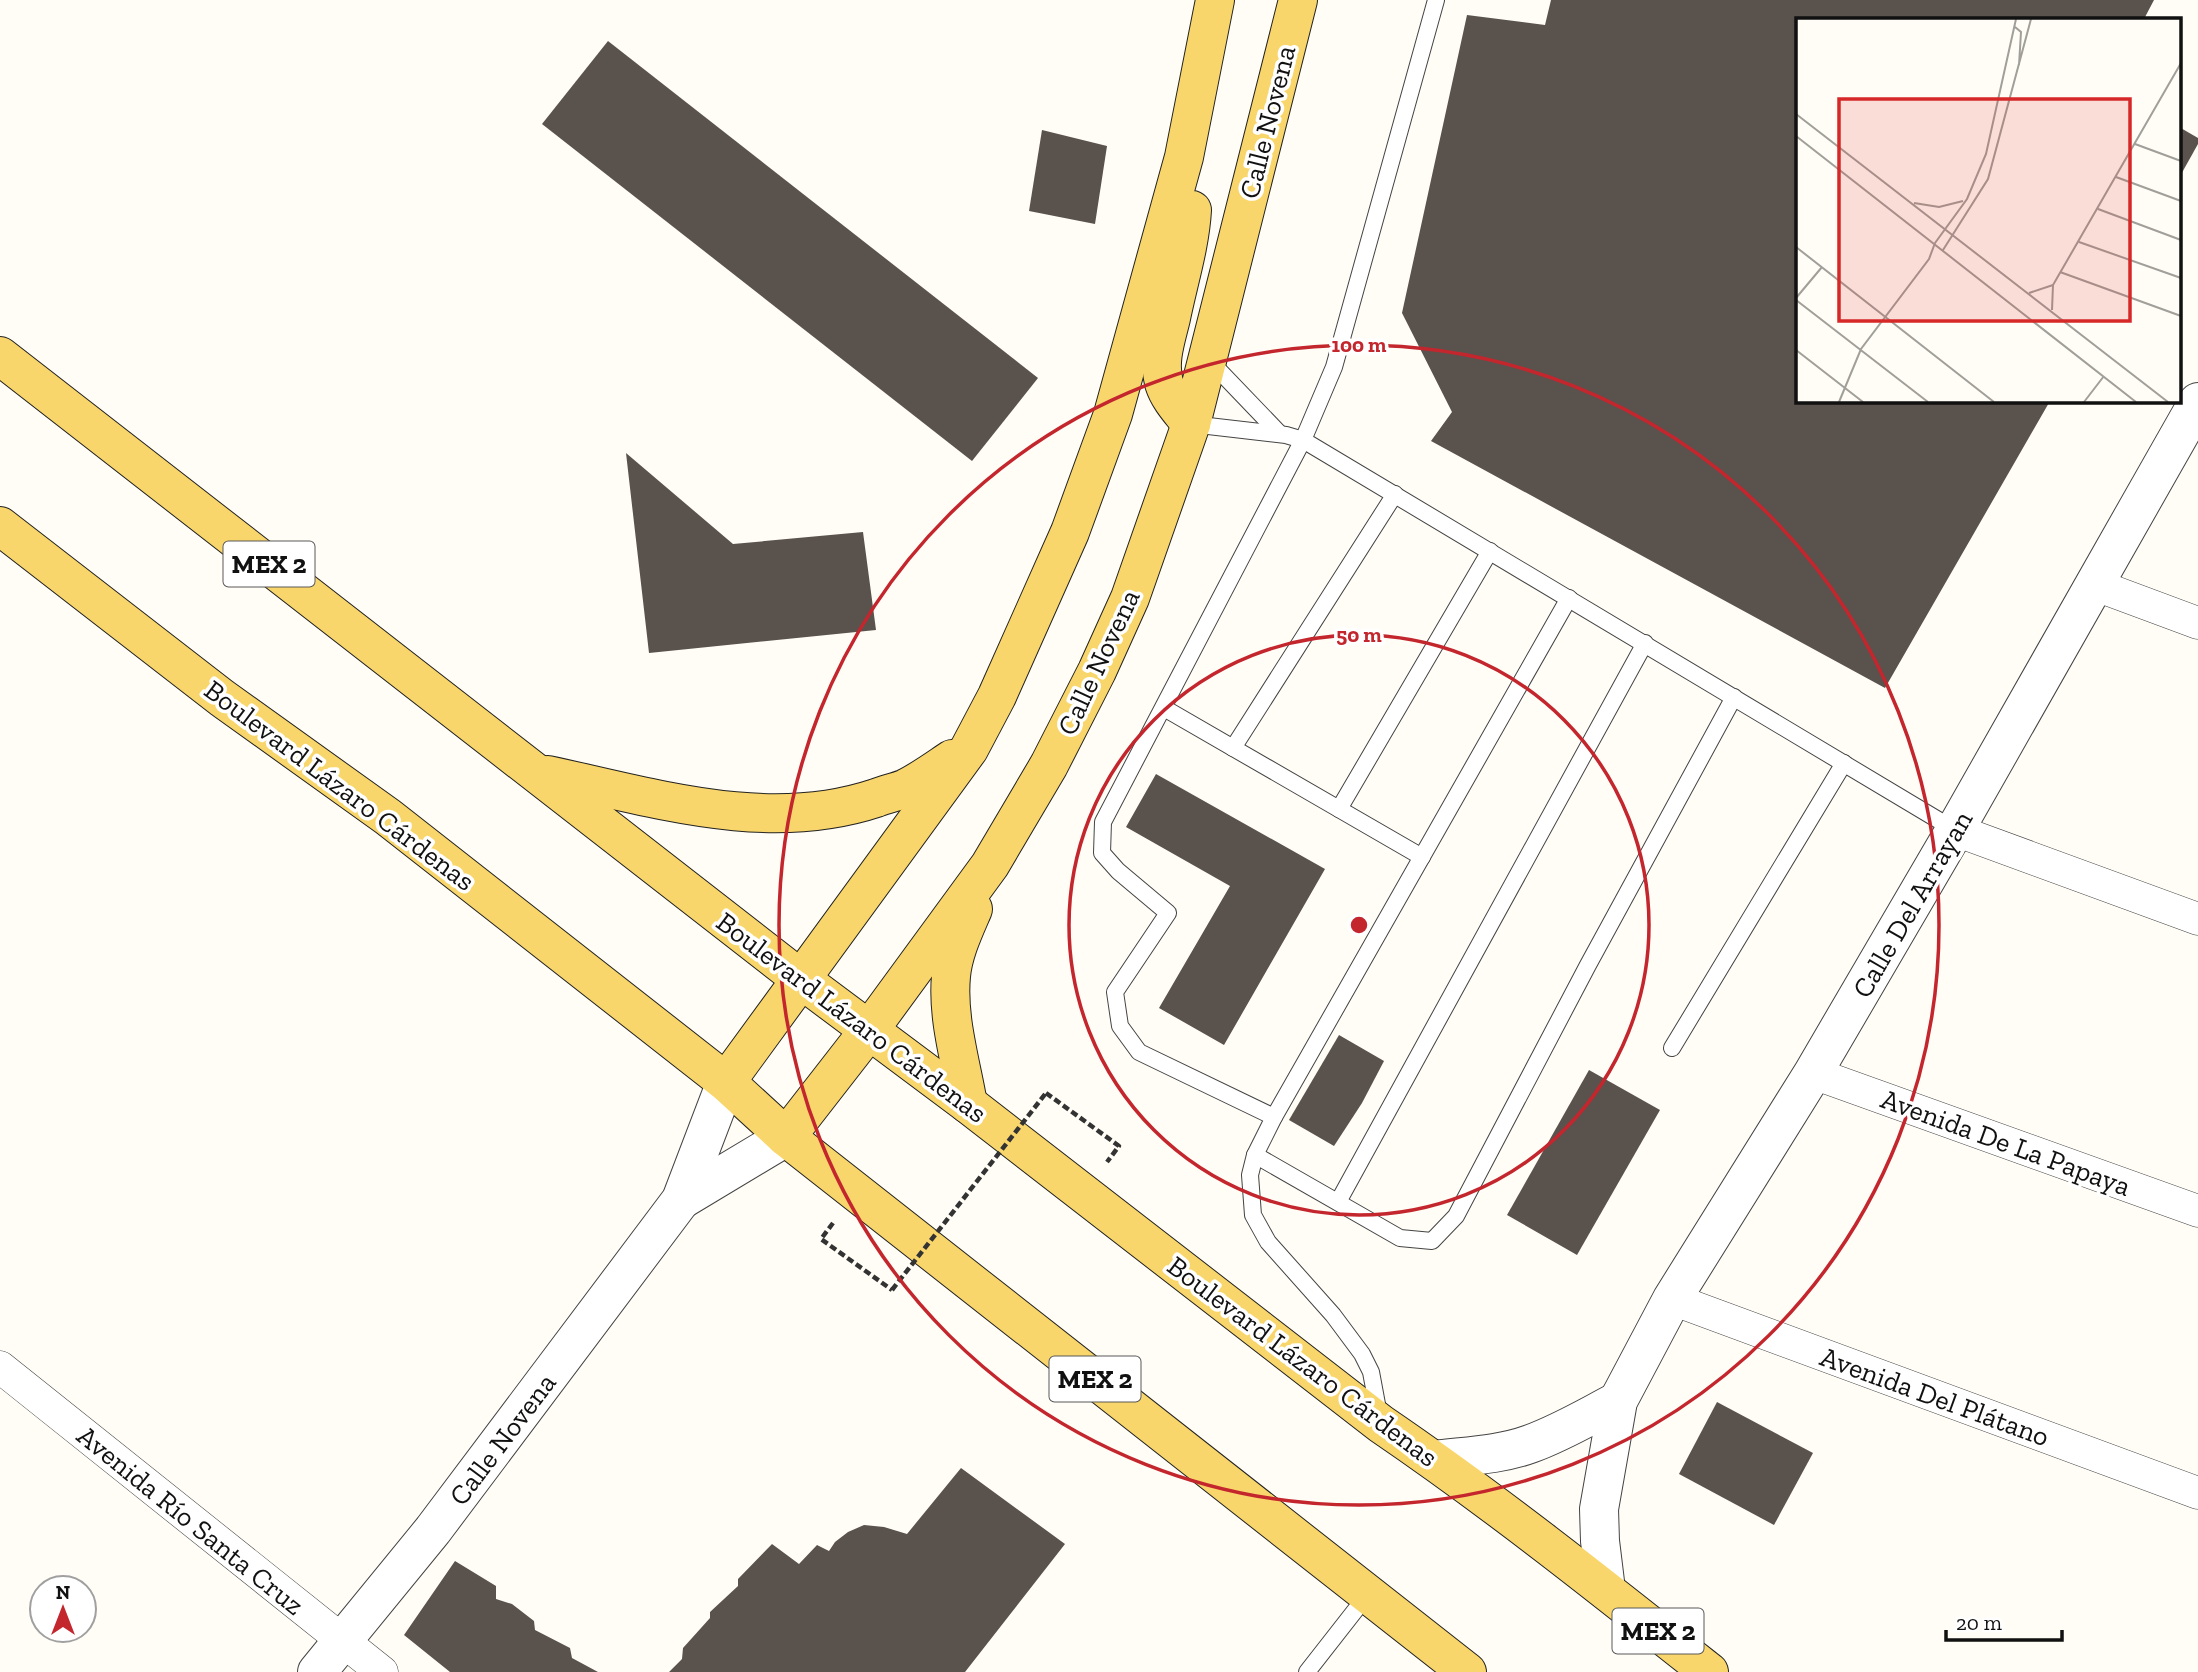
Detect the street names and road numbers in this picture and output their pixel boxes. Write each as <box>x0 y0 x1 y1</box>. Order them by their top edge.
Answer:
street label: Calle Novena <box>1233 42 1303 202</box>
road number: MEX 2 <box>224 542 314 586</box>
street label: Calle Novena <box>1050 584 1147 740</box>
street label: Boulevard Lázaro Cárdenas <box>198 673 481 898</box>
street label: Calle Del Arrayan <box>1846 805 1979 1004</box>
street label: Boulevard Lázaro Cárdenas <box>710 905 993 1130</box>
street label: Avenida De La Papaya <box>1877 1082 2135 1203</box>
street label: Boulevard Lázaro Cárdenas <box>1161 1249 1444 1474</box>
street label: Avenida Del Plátano <box>1816 1340 2054 1453</box>
road number: MEX 2 <box>1050 1356 1140 1402</box>
street label: Calle Novena <box>442 1367 563 1512</box>
street label: Avenida Río Santa Cruz <box>71 1419 311 1622</box>
road number: MEX 2 <box>1612 1608 1704 1654</box>

